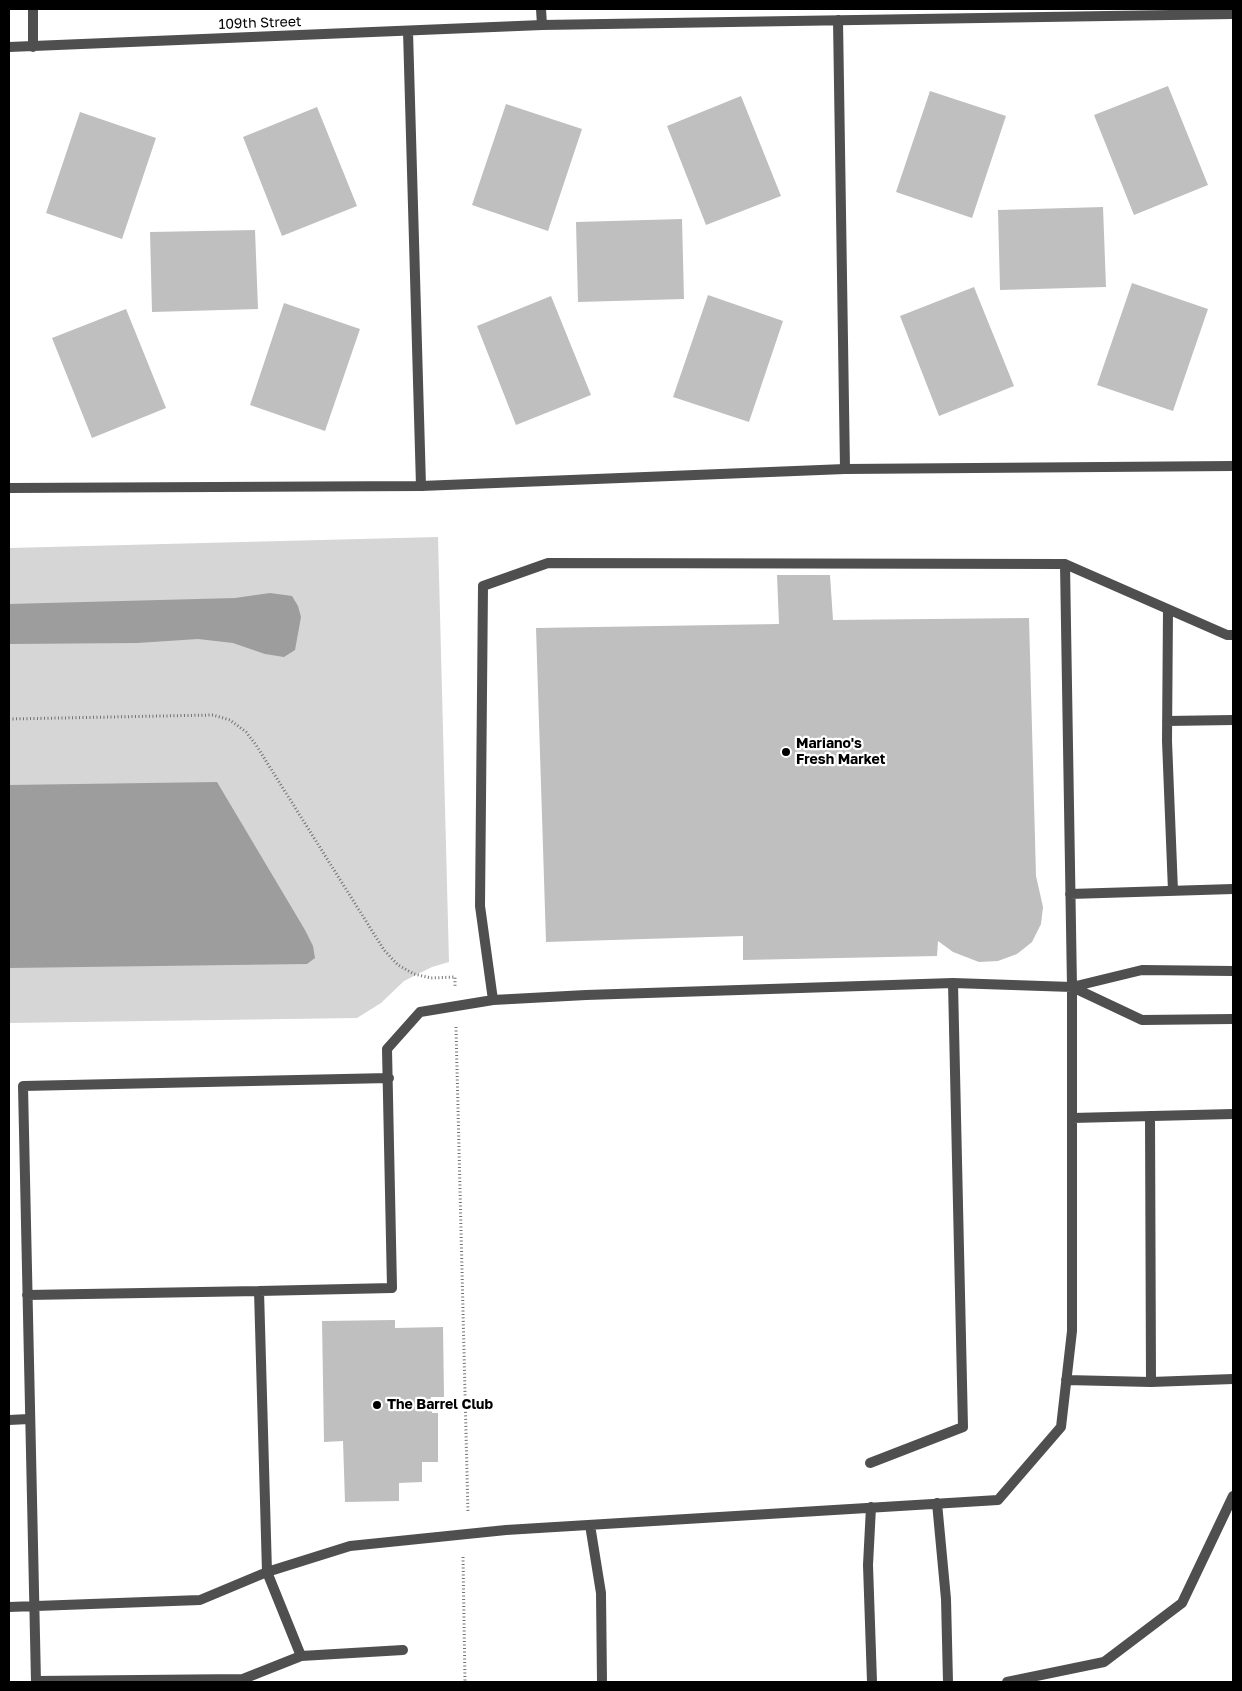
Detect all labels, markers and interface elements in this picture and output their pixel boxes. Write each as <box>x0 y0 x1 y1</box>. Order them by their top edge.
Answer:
street label: 109th Street <box>218 13 302 33</box>
place label: Mariano's Fresh Market <box>796 736 885 769</box>
marker: Mariano's Fresh Market <box>780 746 792 758</box>
place label: The Barrel Club <box>387 1397 493 1413</box>
marker: The Barrel Club <box>371 1399 383 1411</box>

